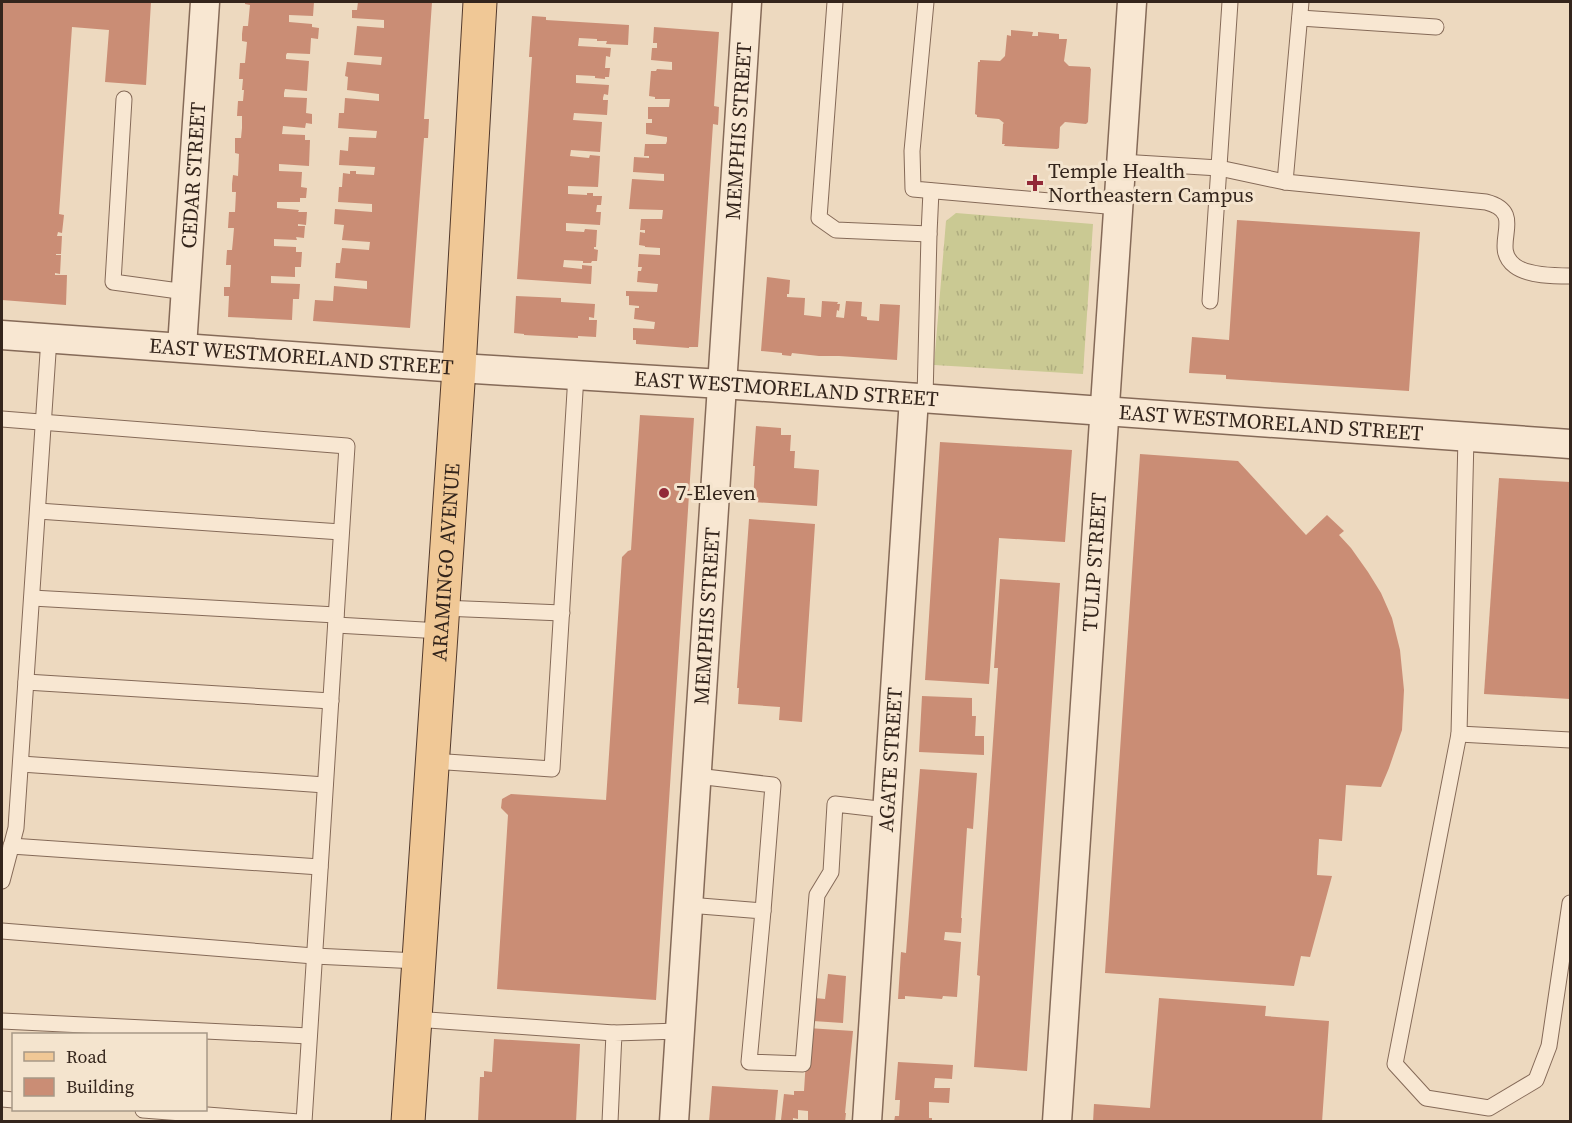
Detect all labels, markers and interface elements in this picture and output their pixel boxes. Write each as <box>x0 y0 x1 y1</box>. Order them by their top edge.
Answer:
street label: MEMPHIS STREET <box>718 41 758 221</box>
street label: CEDAR STREET <box>174 101 212 250</box>
place label: Temple Health Northeastern Campus <box>1048 156 1254 209</box>
marker: Temple Health Northeastern Campus <box>1026 174 1044 192</box>
street label: EAST WESTMORELAND STREET <box>148 331 455 382</box>
street label: EAST WESTMORELAND STREET <box>633 364 940 413</box>
street label: EAST WESTMORELAND STREET <box>1118 397 1425 448</box>
street label: ARAMINGO AVENUE <box>424 462 467 662</box>
place label: 7-Eleven <box>676 478 756 507</box>
marker: 7-Eleven <box>657 486 671 500</box>
street label: TULIP STREET <box>1075 491 1113 633</box>
street label: MEMPHIS STREET <box>686 526 727 706</box>
street label: AGATE STREET <box>871 686 909 833</box>
legend <box>12 1033 207 1111</box>
text: Road <box>66 1044 107 1069</box>
text: Building <box>66 1074 134 1099</box>

